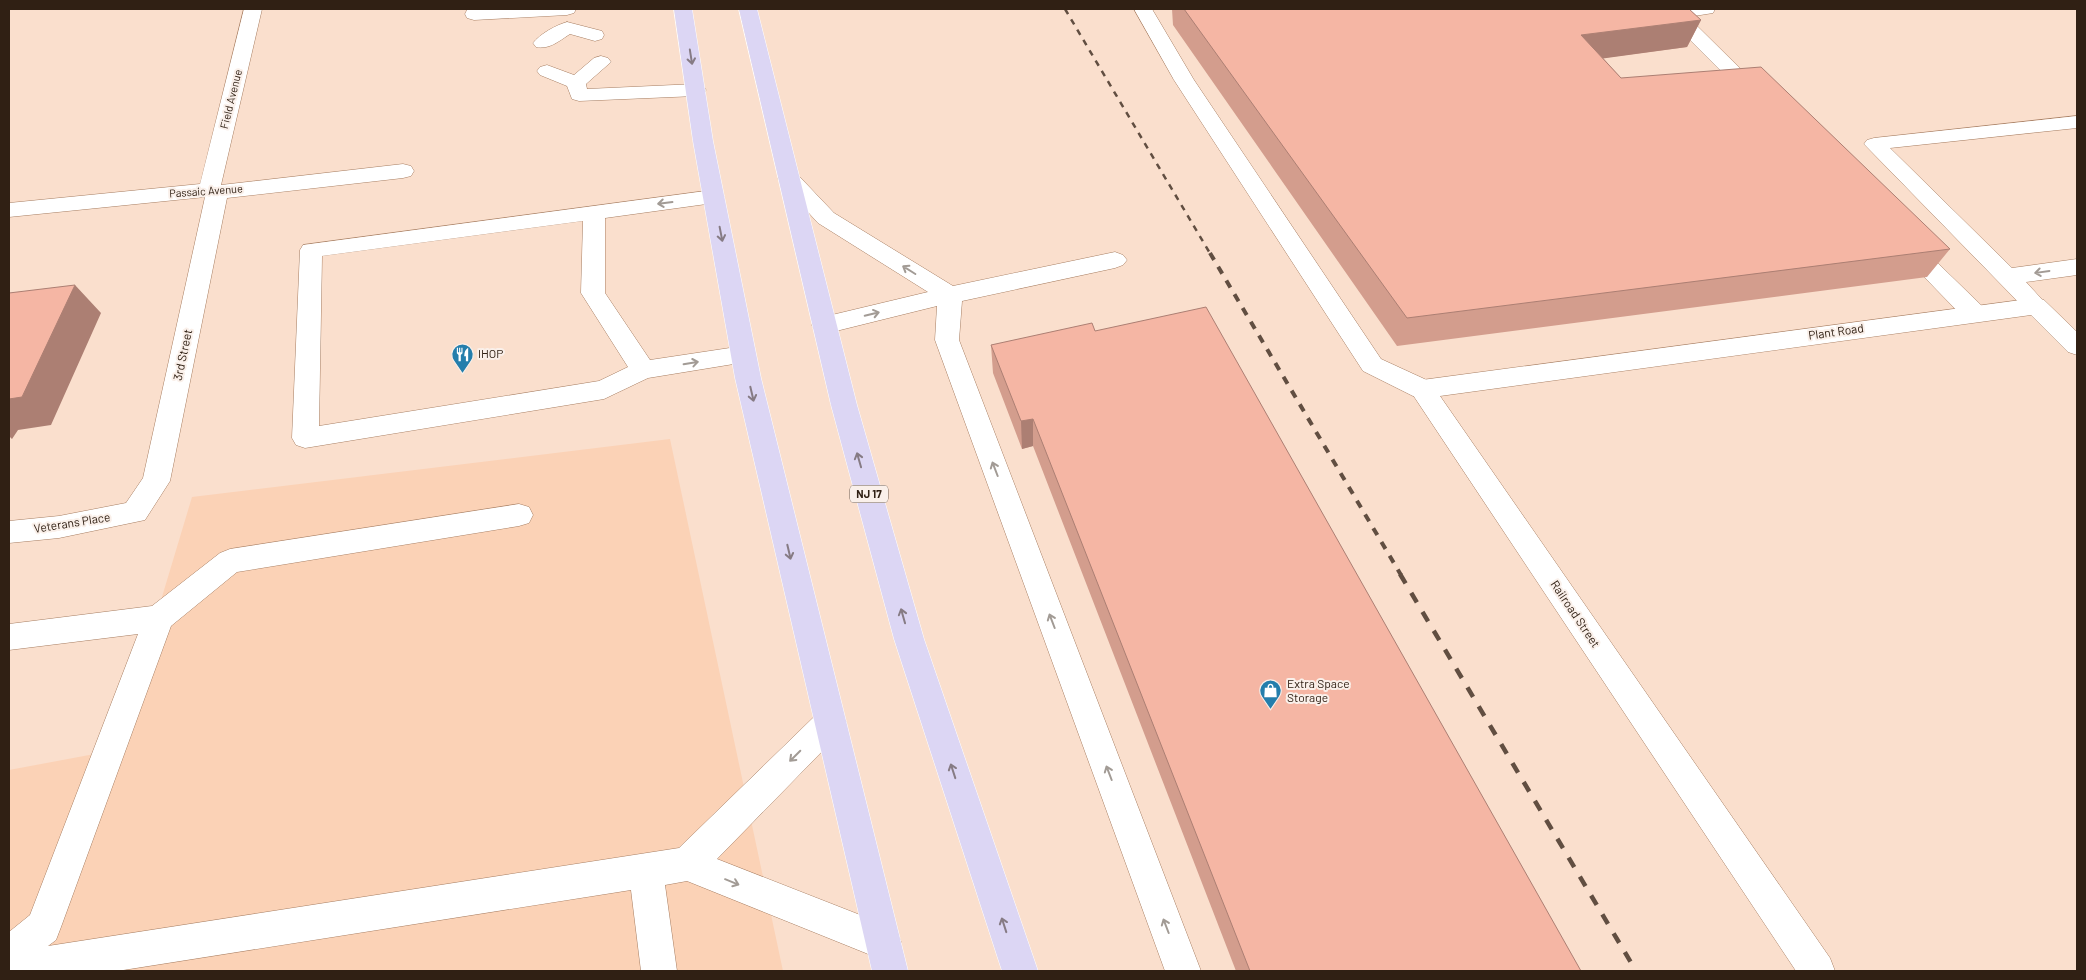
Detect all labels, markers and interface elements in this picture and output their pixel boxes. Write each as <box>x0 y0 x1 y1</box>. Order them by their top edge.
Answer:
one-way arrow <box>686 49 696 65</box>
street label: Field Avenue <box>217 68 244 130</box>
street label: Passaic Avenue <box>169 181 243 200</box>
one-way arrow <box>657 198 673 208</box>
one-way arrow <box>716 226 726 242</box>
one-way arrow <box>902 264 916 274</box>
one-way arrow <box>2034 267 2050 277</box>
one-way arrow <box>863 309 879 318</box>
street label: Plant Road <box>1807 320 1864 342</box>
street label: 3rd Street <box>170 328 194 382</box>
restaurant icon: IHOP <box>450 342 474 373</box>
place label: IHOP <box>478 346 503 360</box>
one-way arrow <box>683 358 699 368</box>
one-way arrow <box>748 385 757 401</box>
one-way arrow <box>854 452 864 468</box>
one-way arrow <box>990 462 999 477</box>
road number: NJ 17 <box>850 486 888 502</box>
street label: Veterans Place <box>33 509 111 535</box>
one-way arrow <box>785 543 794 559</box>
street label: Railroad Street <box>1548 577 1603 650</box>
one-way arrow <box>898 609 907 625</box>
one-way arrow <box>1047 614 1056 629</box>
place label: Extra Space Storage <box>1287 676 1350 704</box>
shop icon: Extra Space Storage <box>1259 679 1283 710</box>
one-way arrow <box>789 750 802 762</box>
one-way arrow <box>948 763 957 779</box>
one-way arrow <box>1104 766 1113 782</box>
one-way arrow <box>724 877 739 887</box>
one-way arrow <box>999 917 1009 933</box>
one-way arrow <box>1161 918 1170 934</box>

